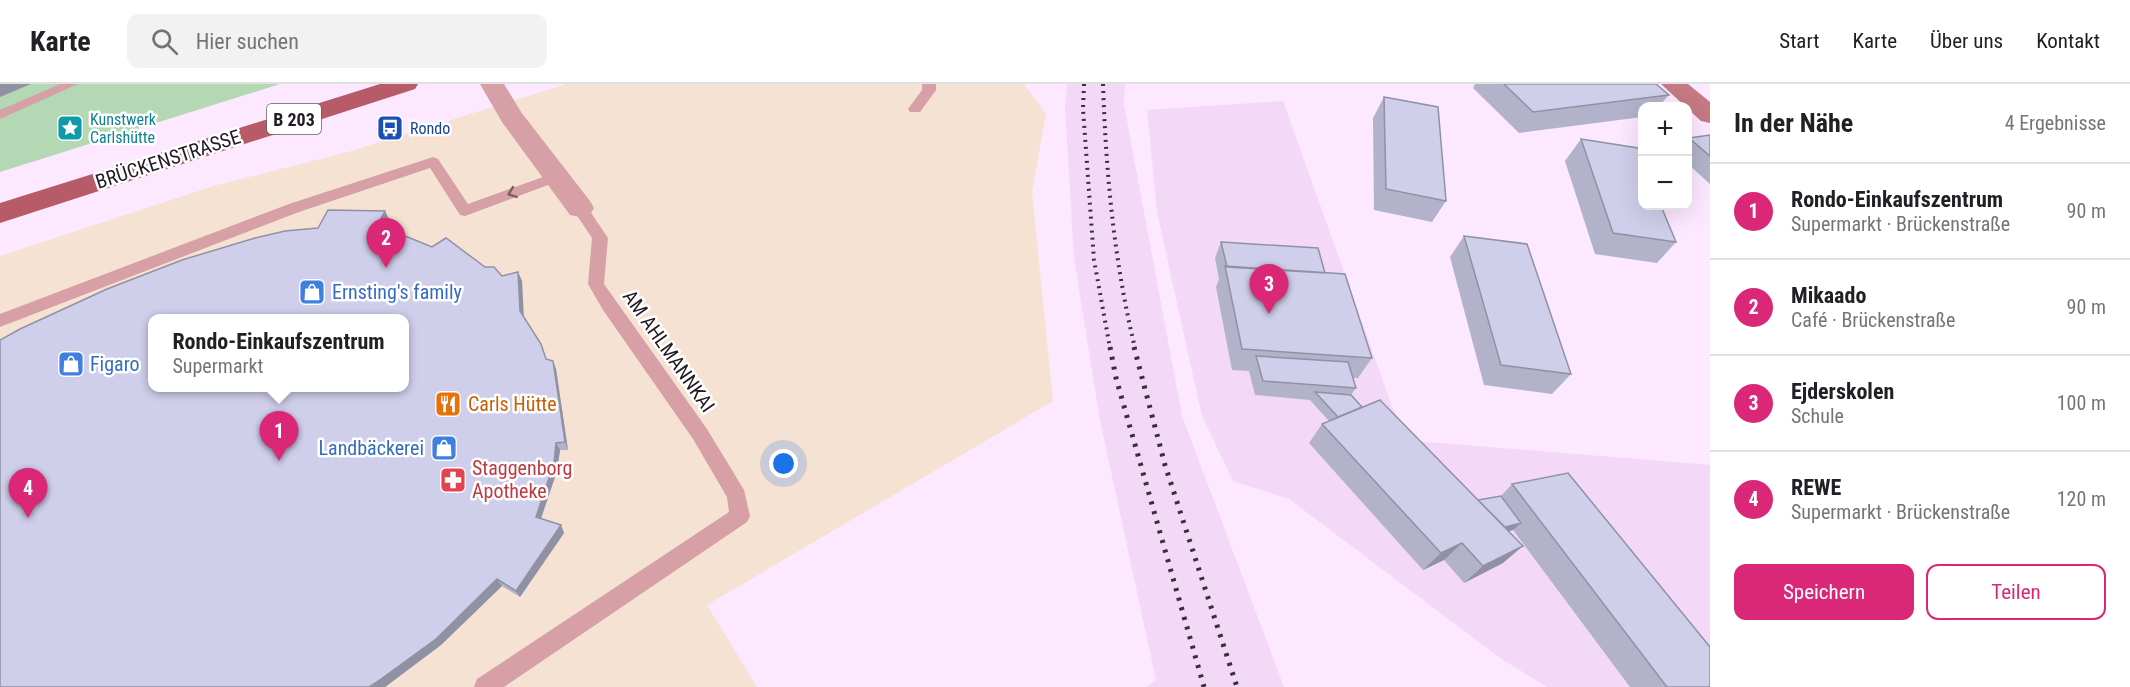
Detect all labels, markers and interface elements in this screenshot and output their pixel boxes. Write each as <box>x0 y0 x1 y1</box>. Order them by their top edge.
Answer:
search box <box>127 14 547 68</box>
text: Karte <box>30 25 91 58</box>
icon: search <box>148 25 181 58</box>
text: Hier suchen <box>196 29 299 54</box>
text: Start <box>1779 29 1820 53</box>
text: Karte <box>1853 29 1897 53</box>
text: Über uns <box>1930 29 2003 53</box>
text: Kontakt <box>2036 29 2100 53</box>
map controls <box>1638 102 1692 210</box>
button: + <box>1638 102 1692 156</box>
road number: B 203 <box>267 104 321 134</box>
text: In der Nähe <box>1734 108 1853 138</box>
place label: Kunstwerk Carlshütte <box>90 110 157 147</box>
text: 4 Ergebnisse <box>2005 111 2106 135</box>
place icon: Kunstwerk Carlshütte <box>55 113 85 143</box>
bus stop icon: Rondo <box>375 113 405 143</box>
place label: Rondo <box>410 119 450 138</box>
street label: BRÜCKENSTRASSE <box>93 124 244 194</box>
button: − <box>1638 156 1692 210</box>
one-way arrow <box>507 186 518 199</box>
text: Rondo-Einkaufszentrum <box>1791 187 2003 212</box>
text: 1 <box>1748 199 1759 223</box>
text: 90 m <box>2067 199 2106 223</box>
text: Supermarkt · Brückenstraße <box>1791 212 2010 236</box>
pin: 2 <box>366 218 406 268</box>
pin: 3 <box>1250 264 1288 314</box>
shop icon: Ernsting's family <box>297 277 327 307</box>
place label: Ernsting's family <box>332 280 462 304</box>
text: Mikaado <box>1791 283 1866 308</box>
street label: AM AHLMANNKAI <box>618 285 720 417</box>
text: 2 <box>1748 295 1759 319</box>
text: 90 m <box>2067 295 2106 319</box>
text: Café · Brückenstraße <box>1791 308 1955 332</box>
popup <box>148 314 409 392</box>
text: Rondo-Einkaufszentrum <box>172 329 385 354</box>
shop icon: Figaro <box>56 349 86 379</box>
place label: Figaro <box>90 352 140 376</box>
text: Supermarkt <box>172 354 264 378</box>
text: Ejderskolen <box>1791 379 1894 404</box>
restaurant icon: Carls Hütte <box>433 389 463 419</box>
text: 3 <box>1748 391 1759 415</box>
text: 100 m <box>2057 391 2106 415</box>
place label: Carls Hütte <box>468 392 557 416</box>
text: Schule <box>1791 404 1844 428</box>
pin: 1 <box>260 412 298 461</box>
shop icon: Landbäckerei <box>429 433 459 463</box>
place label: Landbäckerei <box>319 436 424 460</box>
your location <box>769 449 798 478</box>
place label: Staggenborg Apotheke <box>472 456 572 503</box>
pharmacy icon: Staggenborg Apotheke <box>438 465 468 495</box>
pin: 4 <box>9 468 48 518</box>
text: REWE <box>1791 475 1841 500</box>
text: 4 <box>1748 487 1759 511</box>
text: 120 m <box>2057 487 2106 511</box>
text: Supermarkt · Brückenstraße <box>1791 500 2010 524</box>
button: Speichern <box>1734 564 1914 620</box>
button: Teilen <box>1926 564 2106 620</box>

